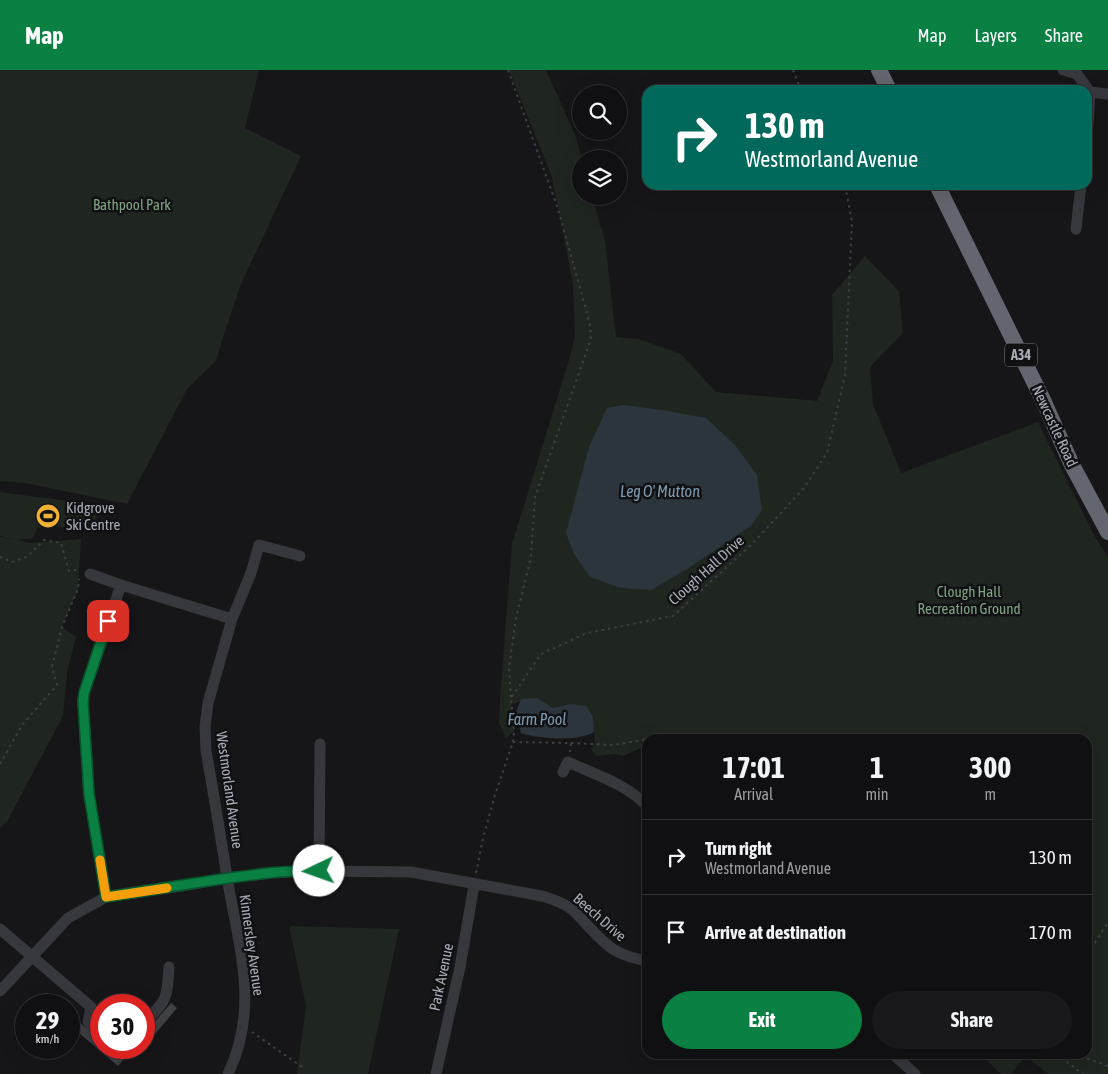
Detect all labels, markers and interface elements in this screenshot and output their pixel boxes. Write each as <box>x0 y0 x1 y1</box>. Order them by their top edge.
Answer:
text: Map <box>25 22 64 49</box>
text: Map <box>917 25 946 46</box>
text: Layers <box>974 25 1017 46</box>
text: Share <box>1045 25 1083 46</box>
map controls <box>572 85 627 205</box>
button: search <box>572 85 627 140</box>
icon: right <box>662 105 727 170</box>
text: 130 m <box>745 105 824 145</box>
text: Westmorland Avenue <box>745 146 918 172</box>
button: layers <box>572 150 627 205</box>
park label: Bathpool Park <box>93 196 171 213</box>
road number: A34 <box>1005 344 1037 366</box>
street label: Newcastle Road <box>1029 383 1081 469</box>
water label: Leg O' Mutton <box>620 482 700 501</box>
place label: Kidgrove Ski Centre <box>66 499 121 533</box>
sports icon: Kidgrove Ski Centre <box>35 503 61 529</box>
street label: Clough Hall Drive <box>665 532 747 608</box>
park label: Clough Hall Recreation Ground <box>917 583 1021 617</box>
pin <box>87 600 129 642</box>
icon: arrive <box>94 607 122 635</box>
water label: Farm Pool <box>508 710 566 728</box>
street label: Westmorland Avenue <box>213 730 247 850</box>
text: 17:01 <box>723 750 785 784</box>
text: 1 <box>870 750 884 784</box>
text: 300 <box>969 750 1011 784</box>
text: Arrival <box>734 785 773 803</box>
text: min <box>866 785 889 803</box>
text: m <box>984 785 996 803</box>
text: Turn right <box>705 837 772 859</box>
icon: right <box>662 843 690 871</box>
position arrow <box>292 844 344 896</box>
text: 130 m <box>1029 846 1072 868</box>
text: Westmorland Avenue <box>705 859 831 877</box>
street label: Beech Drive <box>570 889 630 945</box>
street label: Kinnersley Avenue <box>236 893 268 997</box>
icon: arrive <box>662 918 690 946</box>
text: Arrive at destination <box>705 921 846 943</box>
text: 170 m <box>1029 921 1072 943</box>
street label: Park Avenue <box>426 941 456 1012</box>
button: Exit <box>662 991 862 1049</box>
button: Share <box>872 991 1072 1049</box>
speed limit sign: 30 <box>90 994 155 1059</box>
text: 29 <box>36 1006 59 1034</box>
text: km/h <box>36 1032 59 1046</box>

